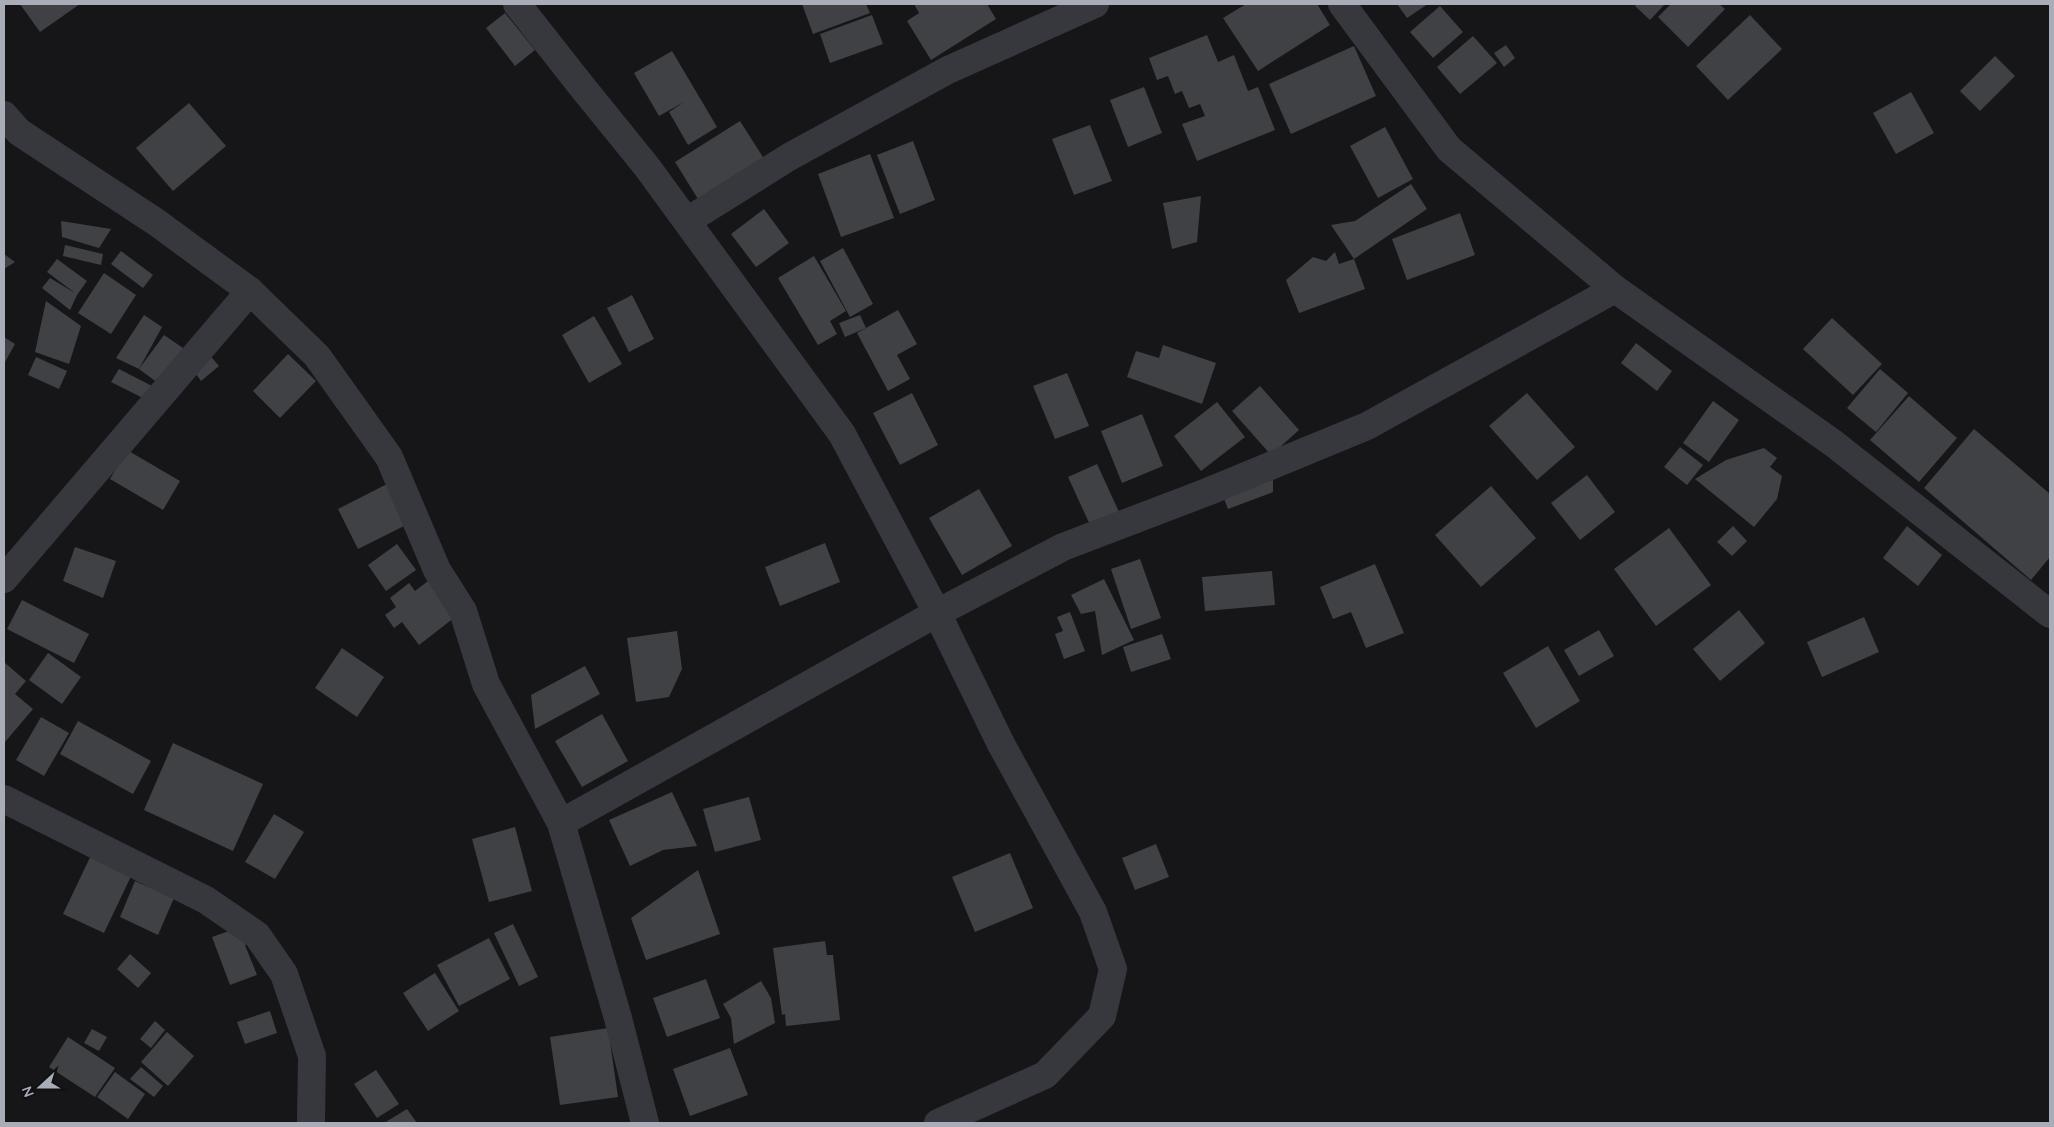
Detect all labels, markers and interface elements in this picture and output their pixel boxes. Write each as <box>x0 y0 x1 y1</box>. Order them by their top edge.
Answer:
north arrow <box>15 1062 65 1112</box>
text: N <box>18 1084 38 1100</box>

